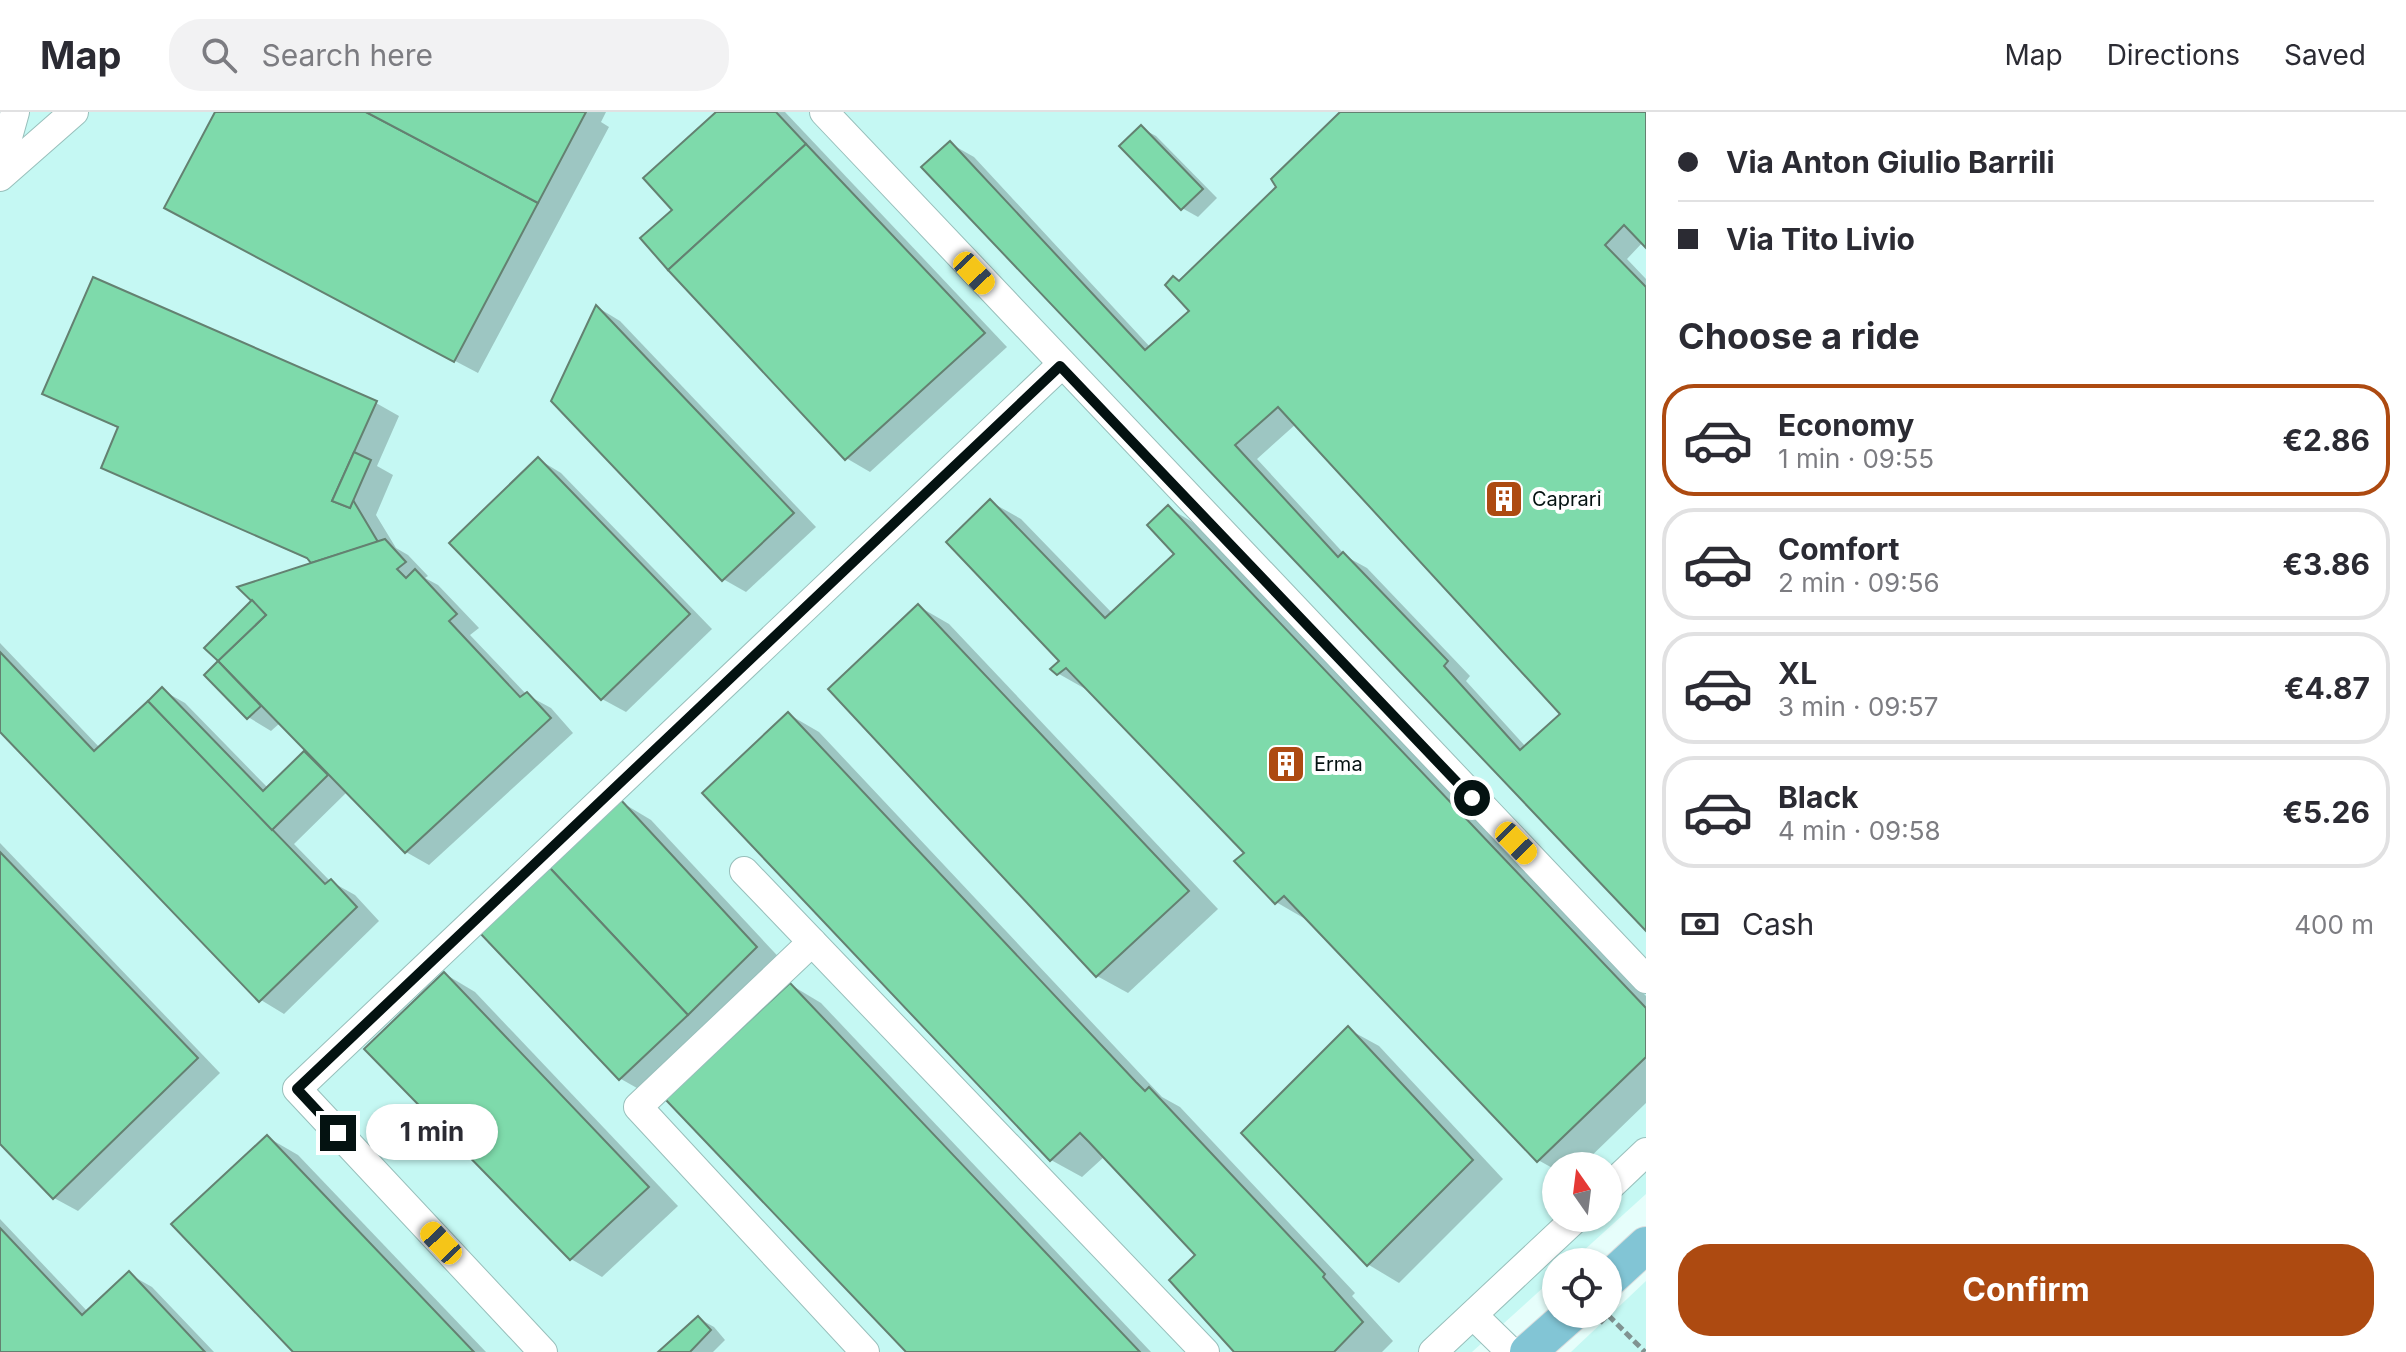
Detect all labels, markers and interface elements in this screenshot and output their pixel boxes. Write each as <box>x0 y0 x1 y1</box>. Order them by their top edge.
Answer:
search box <box>169 19 729 91</box>
text: Map <box>40 32 121 78</box>
icon: search <box>197 33 241 77</box>
text: Search here <box>261 37 433 73</box>
text: Map <box>2004 38 2063 72</box>
text: Directions <box>2107 38 2240 72</box>
text: Saved <box>2284 38 2366 72</box>
text: Via Anton Giulio Barrili <box>1726 144 2055 180</box>
text: Via Tito Livio <box>1726 221 1915 257</box>
car <box>949 247 999 299</box>
text: Choose a ride <box>1678 314 1920 358</box>
icon: car <box>1682 404 1754 476</box>
text: Economy <box>1778 407 1914 443</box>
text: €2.86 <box>2282 422 2370 458</box>
text: 1 min · 09:55 <box>1778 443 1934 474</box>
building icon: Caprari <box>1483 478 1525 520</box>
place label: Caprari <box>1532 487 1602 511</box>
icon: car <box>1682 528 1754 600</box>
text: Comfort <box>1778 531 1899 567</box>
text: €3.86 <box>2283 546 2370 582</box>
text: 2 min · 09:56 <box>1778 567 1940 598</box>
icon: car <box>1682 652 1754 724</box>
text: XL <box>1778 655 1817 691</box>
text: €4.87 <box>2284 670 2370 706</box>
text: 3 min · 09:57 <box>1778 691 1938 722</box>
building icon: Erma <box>1265 743 1307 785</box>
place label: Erma <box>1314 752 1363 776</box>
icon: car <box>1682 776 1754 848</box>
text: Black <box>1778 779 1858 815</box>
route start <box>1454 780 1490 816</box>
text: €5.26 <box>2283 794 2370 830</box>
text: 4 min · 09:58 <box>1778 815 1941 846</box>
car <box>1491 817 1541 869</box>
icon: cash <box>1678 902 1722 946</box>
text: Cash <box>1742 906 1814 942</box>
text: 400 m <box>2294 909 2374 940</box>
callout: 1 min <box>366 1105 498 1161</box>
route end <box>320 1115 356 1151</box>
text: 1 min <box>400 1116 464 1147</box>
north arrow <box>1542 1152 1622 1232</box>
map controls <box>1542 1152 1622 1328</box>
car <box>416 1217 466 1269</box>
button: Confirm <box>1678 1244 2374 1336</box>
button: locate <box>1542 1248 1622 1328</box>

